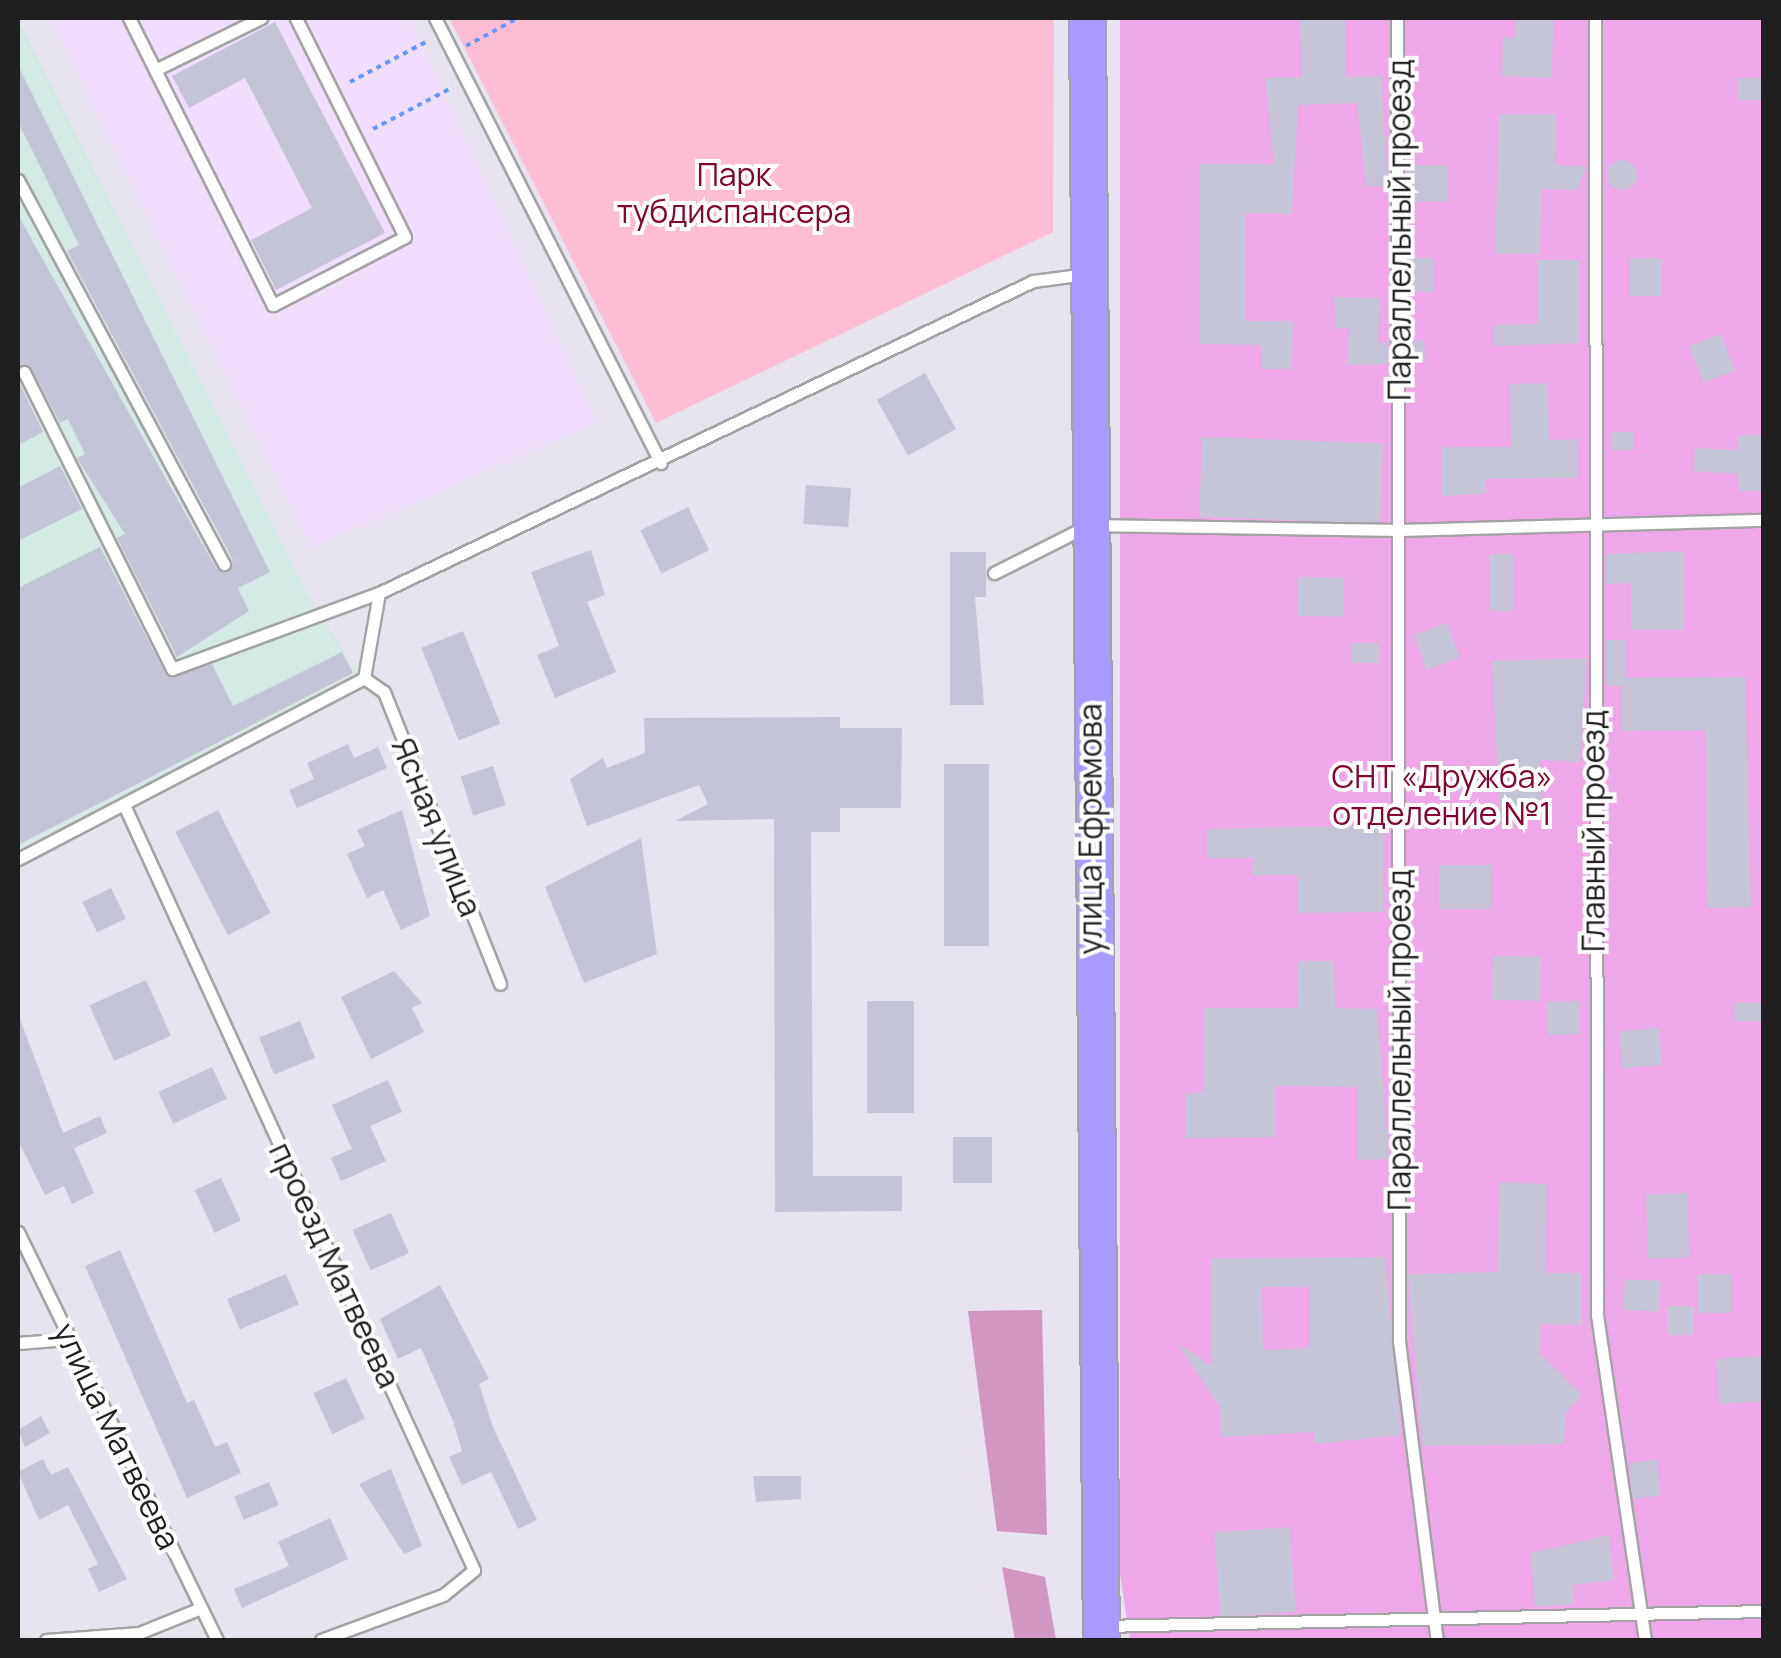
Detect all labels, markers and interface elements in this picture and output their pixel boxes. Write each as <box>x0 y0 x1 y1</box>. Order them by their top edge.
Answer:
street label: Параллельный проезд <box>1380 59 1418 401</box>
park label: Парк тубдиспансера <box>617 156 851 231</box>
street label: улица Ефремова <box>1071 703 1109 955</box>
street label: Главный проезд <box>1574 710 1612 952</box>
street label: Ясная улица <box>384 732 490 922</box>
park label: СНТ «Дружба» отделение №1 <box>1331 758 1553 833</box>
street label: Параллельный проезд <box>1380 869 1418 1211</box>
street label: проезд Матвеева <box>261 1136 409 1394</box>
street label: улица Матвеева <box>46 1317 188 1555</box>

